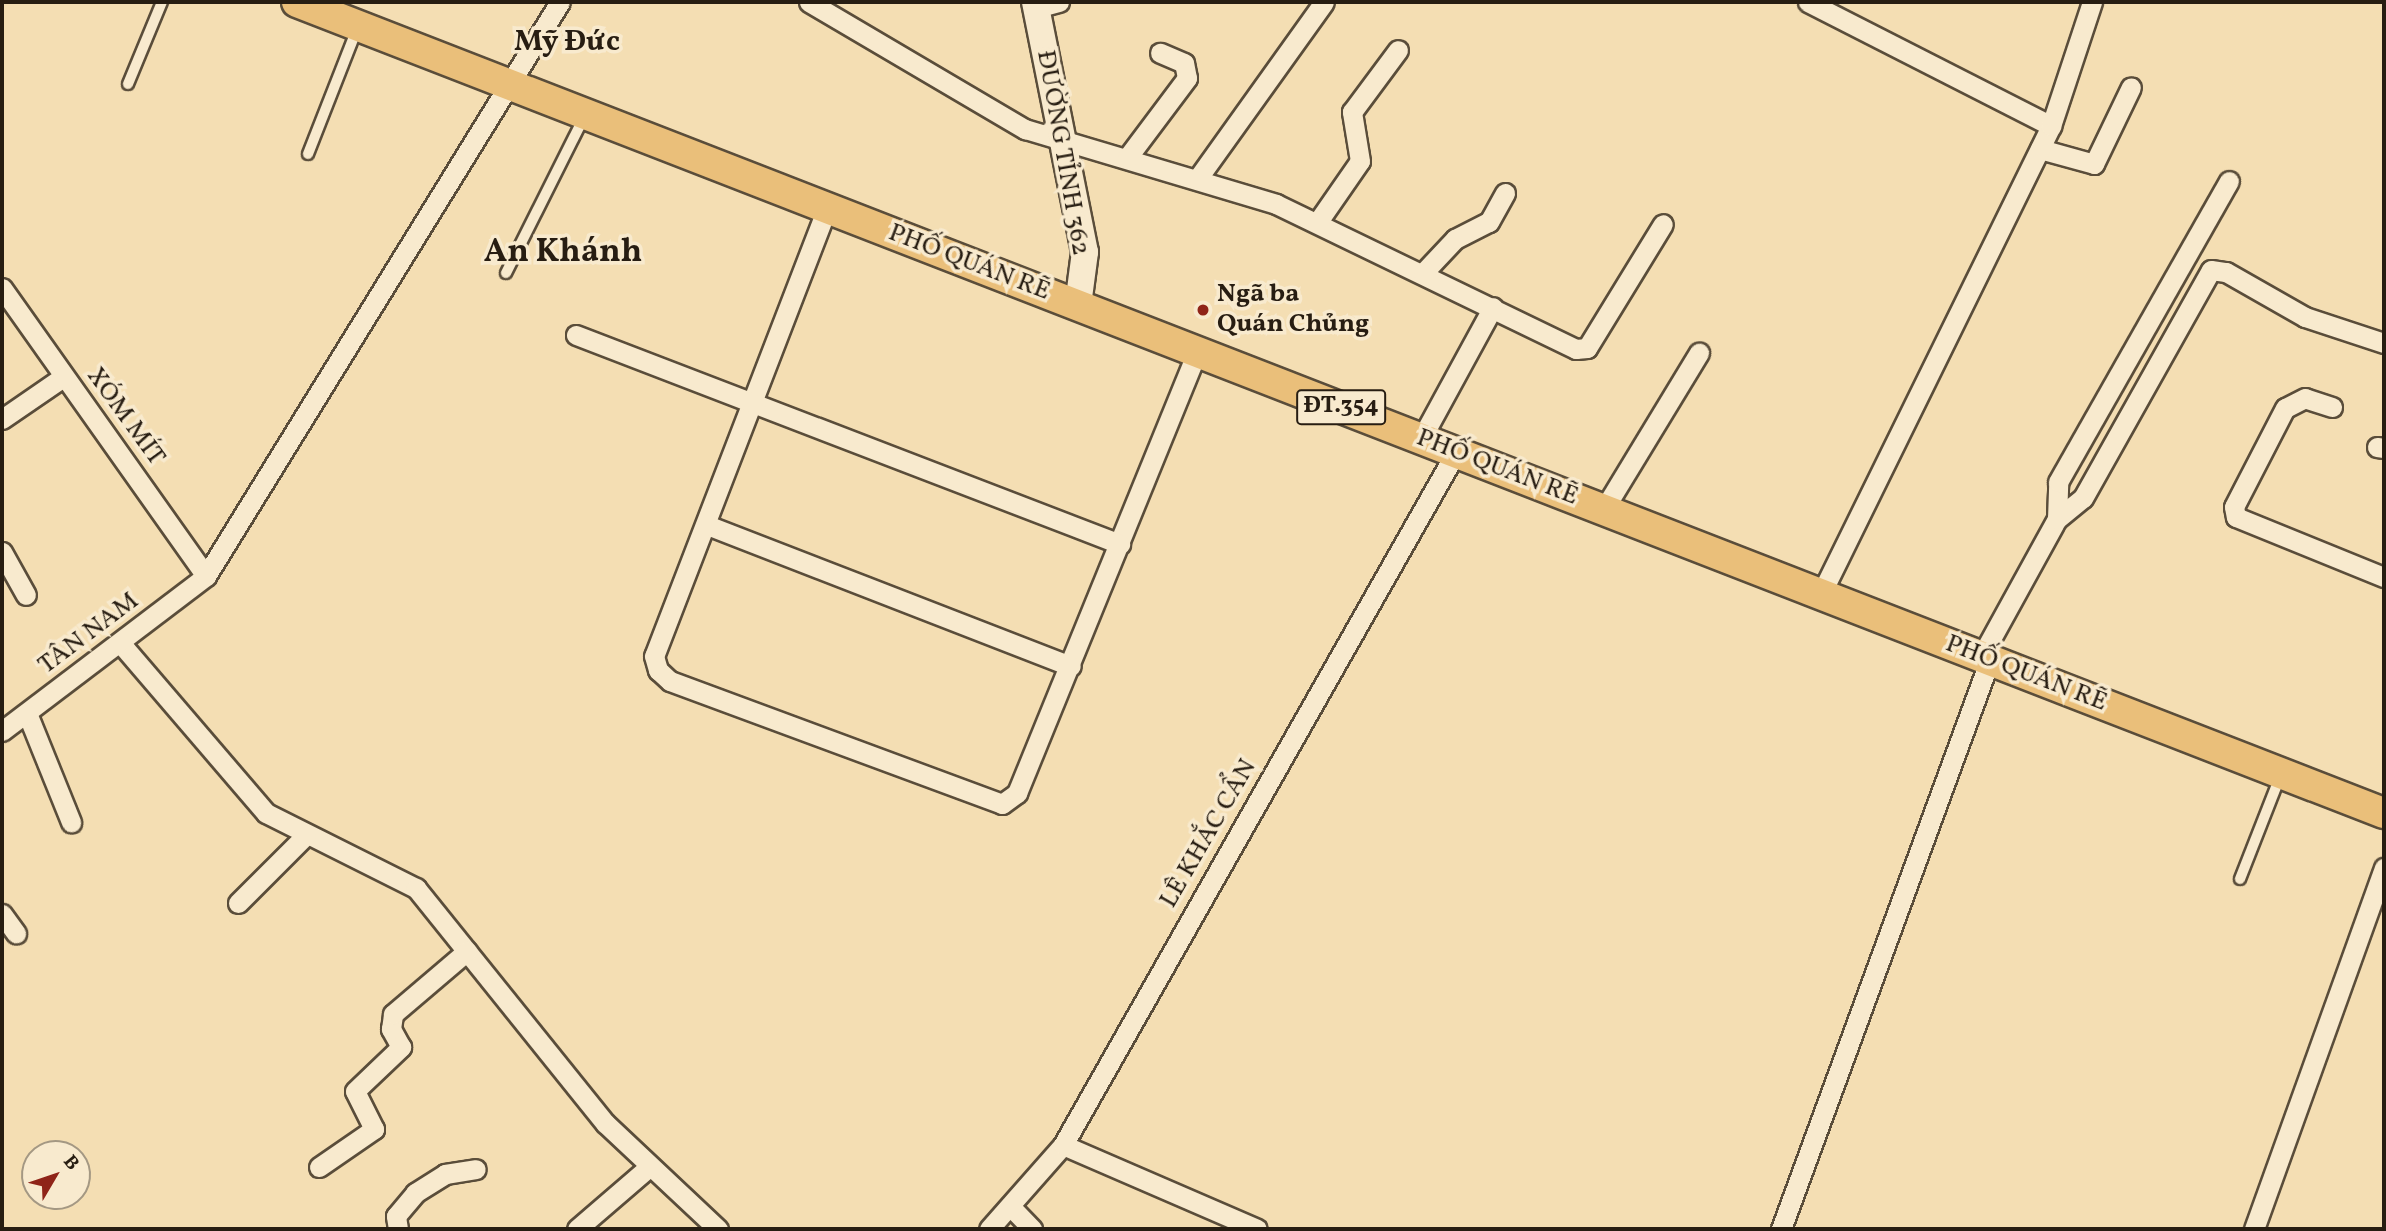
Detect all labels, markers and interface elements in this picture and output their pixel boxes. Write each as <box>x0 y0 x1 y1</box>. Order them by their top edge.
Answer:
district label: Mỹ Đức <box>514 24 620 60</box>
street label: ĐƯỜNG TỈNH 362 <box>1029 47 1095 259</box>
street label: PHỐ QUÁN RẼ <box>884 218 1054 308</box>
district label: An Khánh <box>484 234 642 274</box>
place label: Ngã ba Quán Chủng <box>1217 279 1369 340</box>
marker: Ngã ba Quán Chủng <box>1195 302 1211 318</box>
street label: XÓM MÍT <box>79 362 171 472</box>
road number: ĐT.354 <box>1296 386 1386 428</box>
street label: PHỐ QUÁN RẼ <box>1412 423 1582 513</box>
street label: TÂN NAM <box>33 586 145 682</box>
street label: PHỐ QUÁN RẼ <box>1941 629 2111 719</box>
street label: LÊ KHẮC CẨN <box>1154 754 1264 914</box>
north arrow <box>21 1140 91 1210</box>
text: B <box>57 1150 85 1176</box>

